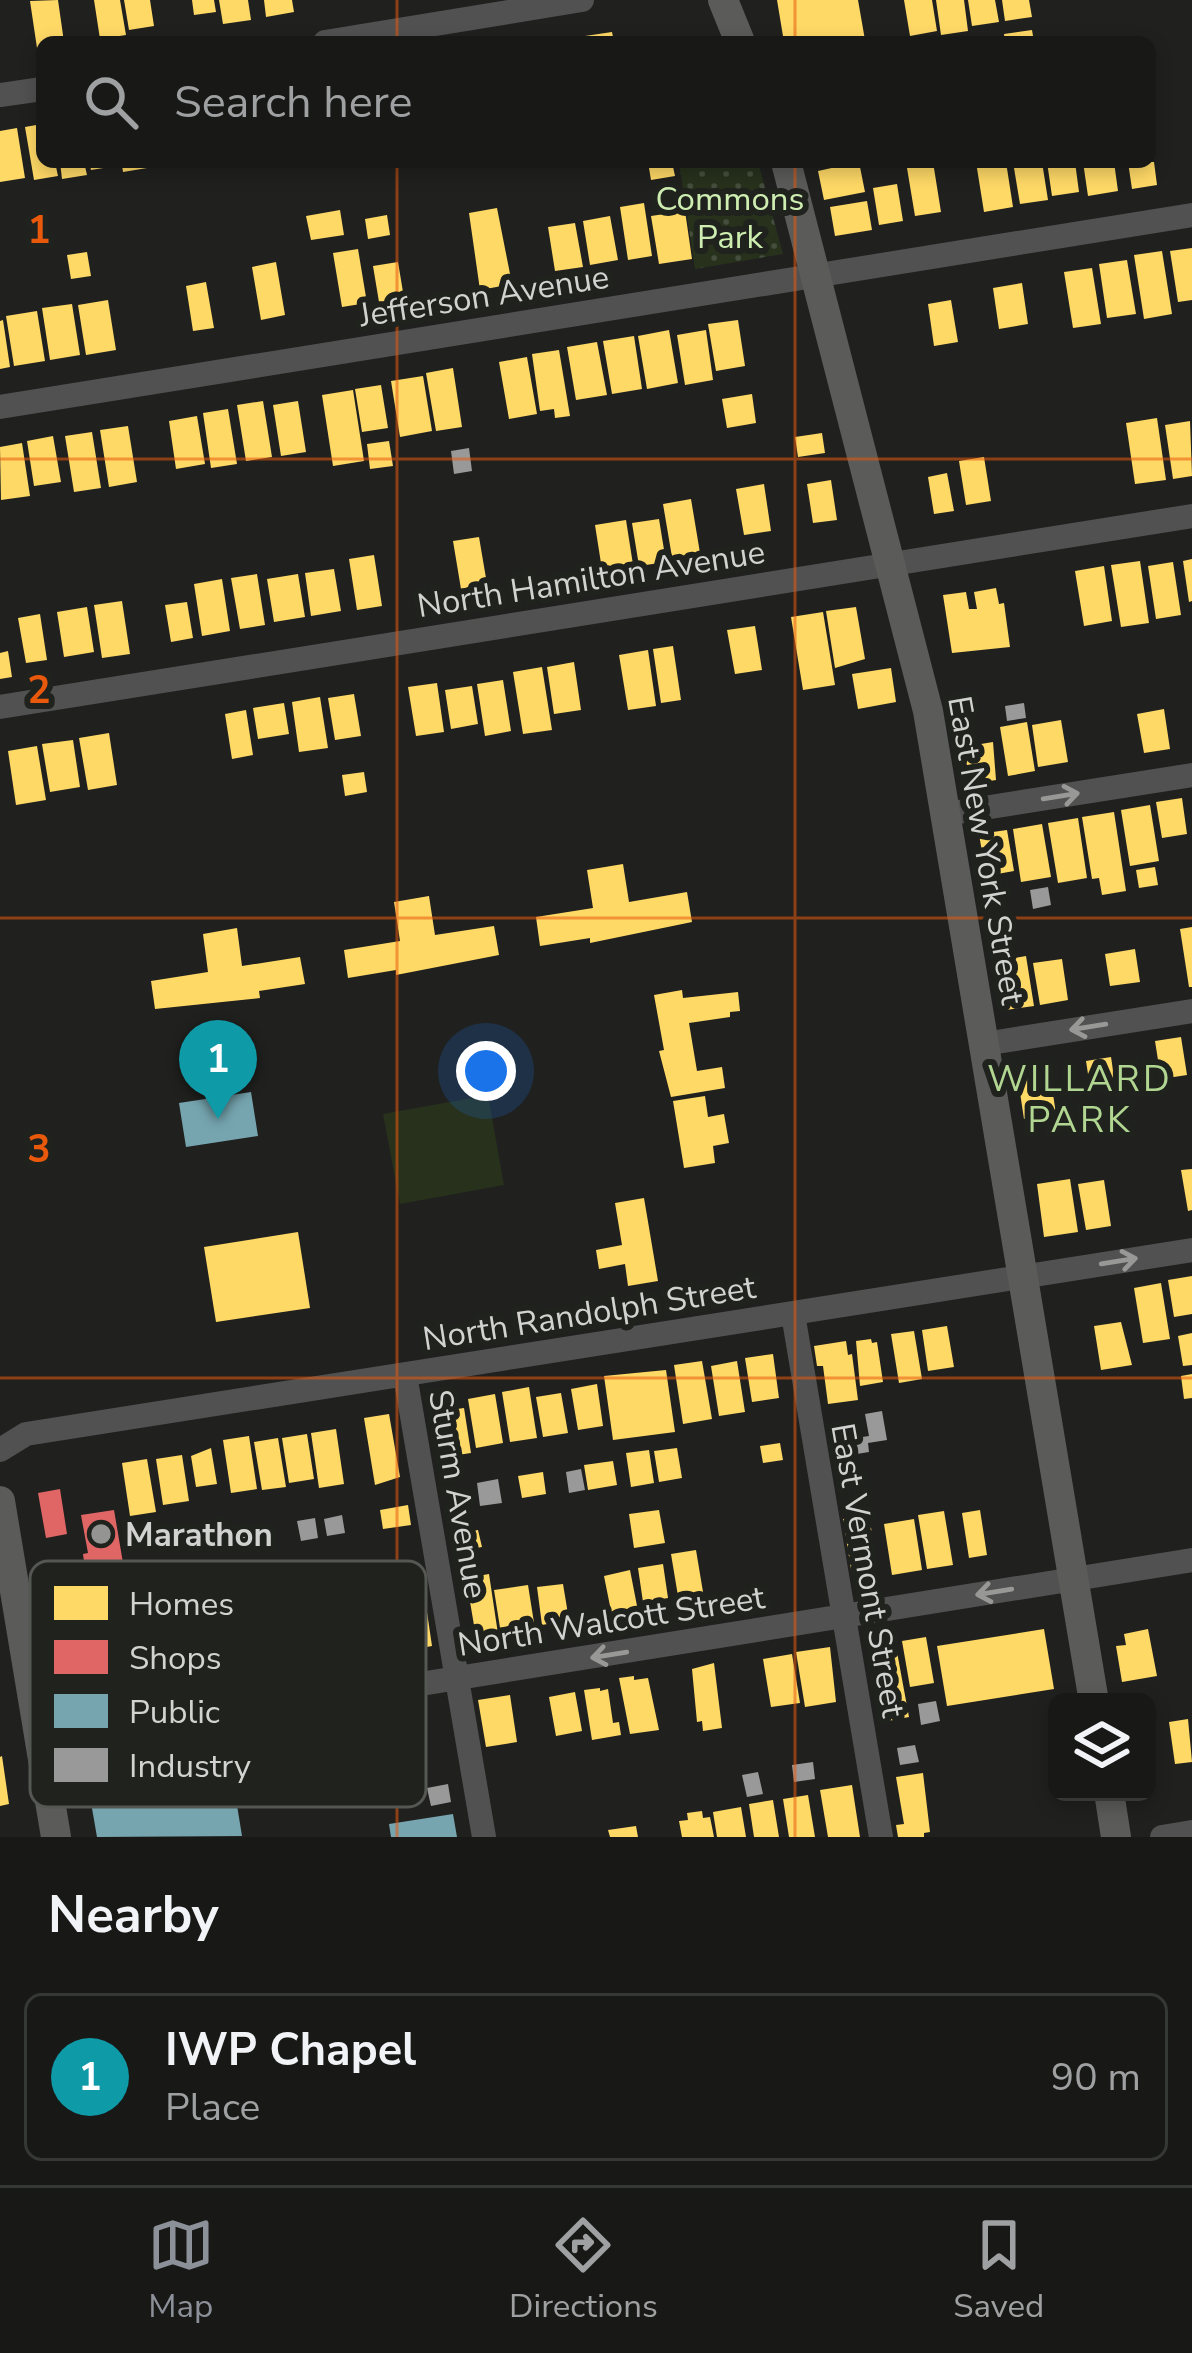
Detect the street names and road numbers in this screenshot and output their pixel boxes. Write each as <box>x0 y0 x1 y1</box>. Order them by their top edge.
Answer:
street label: Jefferson Avenue <box>355 255 612 339</box>
street label: North Hamilton Avenue <box>414 530 768 629</box>
street label: East New York Street <box>936 692 1035 1008</box>
street label: North Randolph Street <box>420 1265 759 1362</box>
street label: Sturm Avenue <box>417 1386 498 1602</box>
street label: East Vermont Street <box>820 1420 916 1721</box>
street label: North Walcott Street <box>455 1575 768 1668</box>

